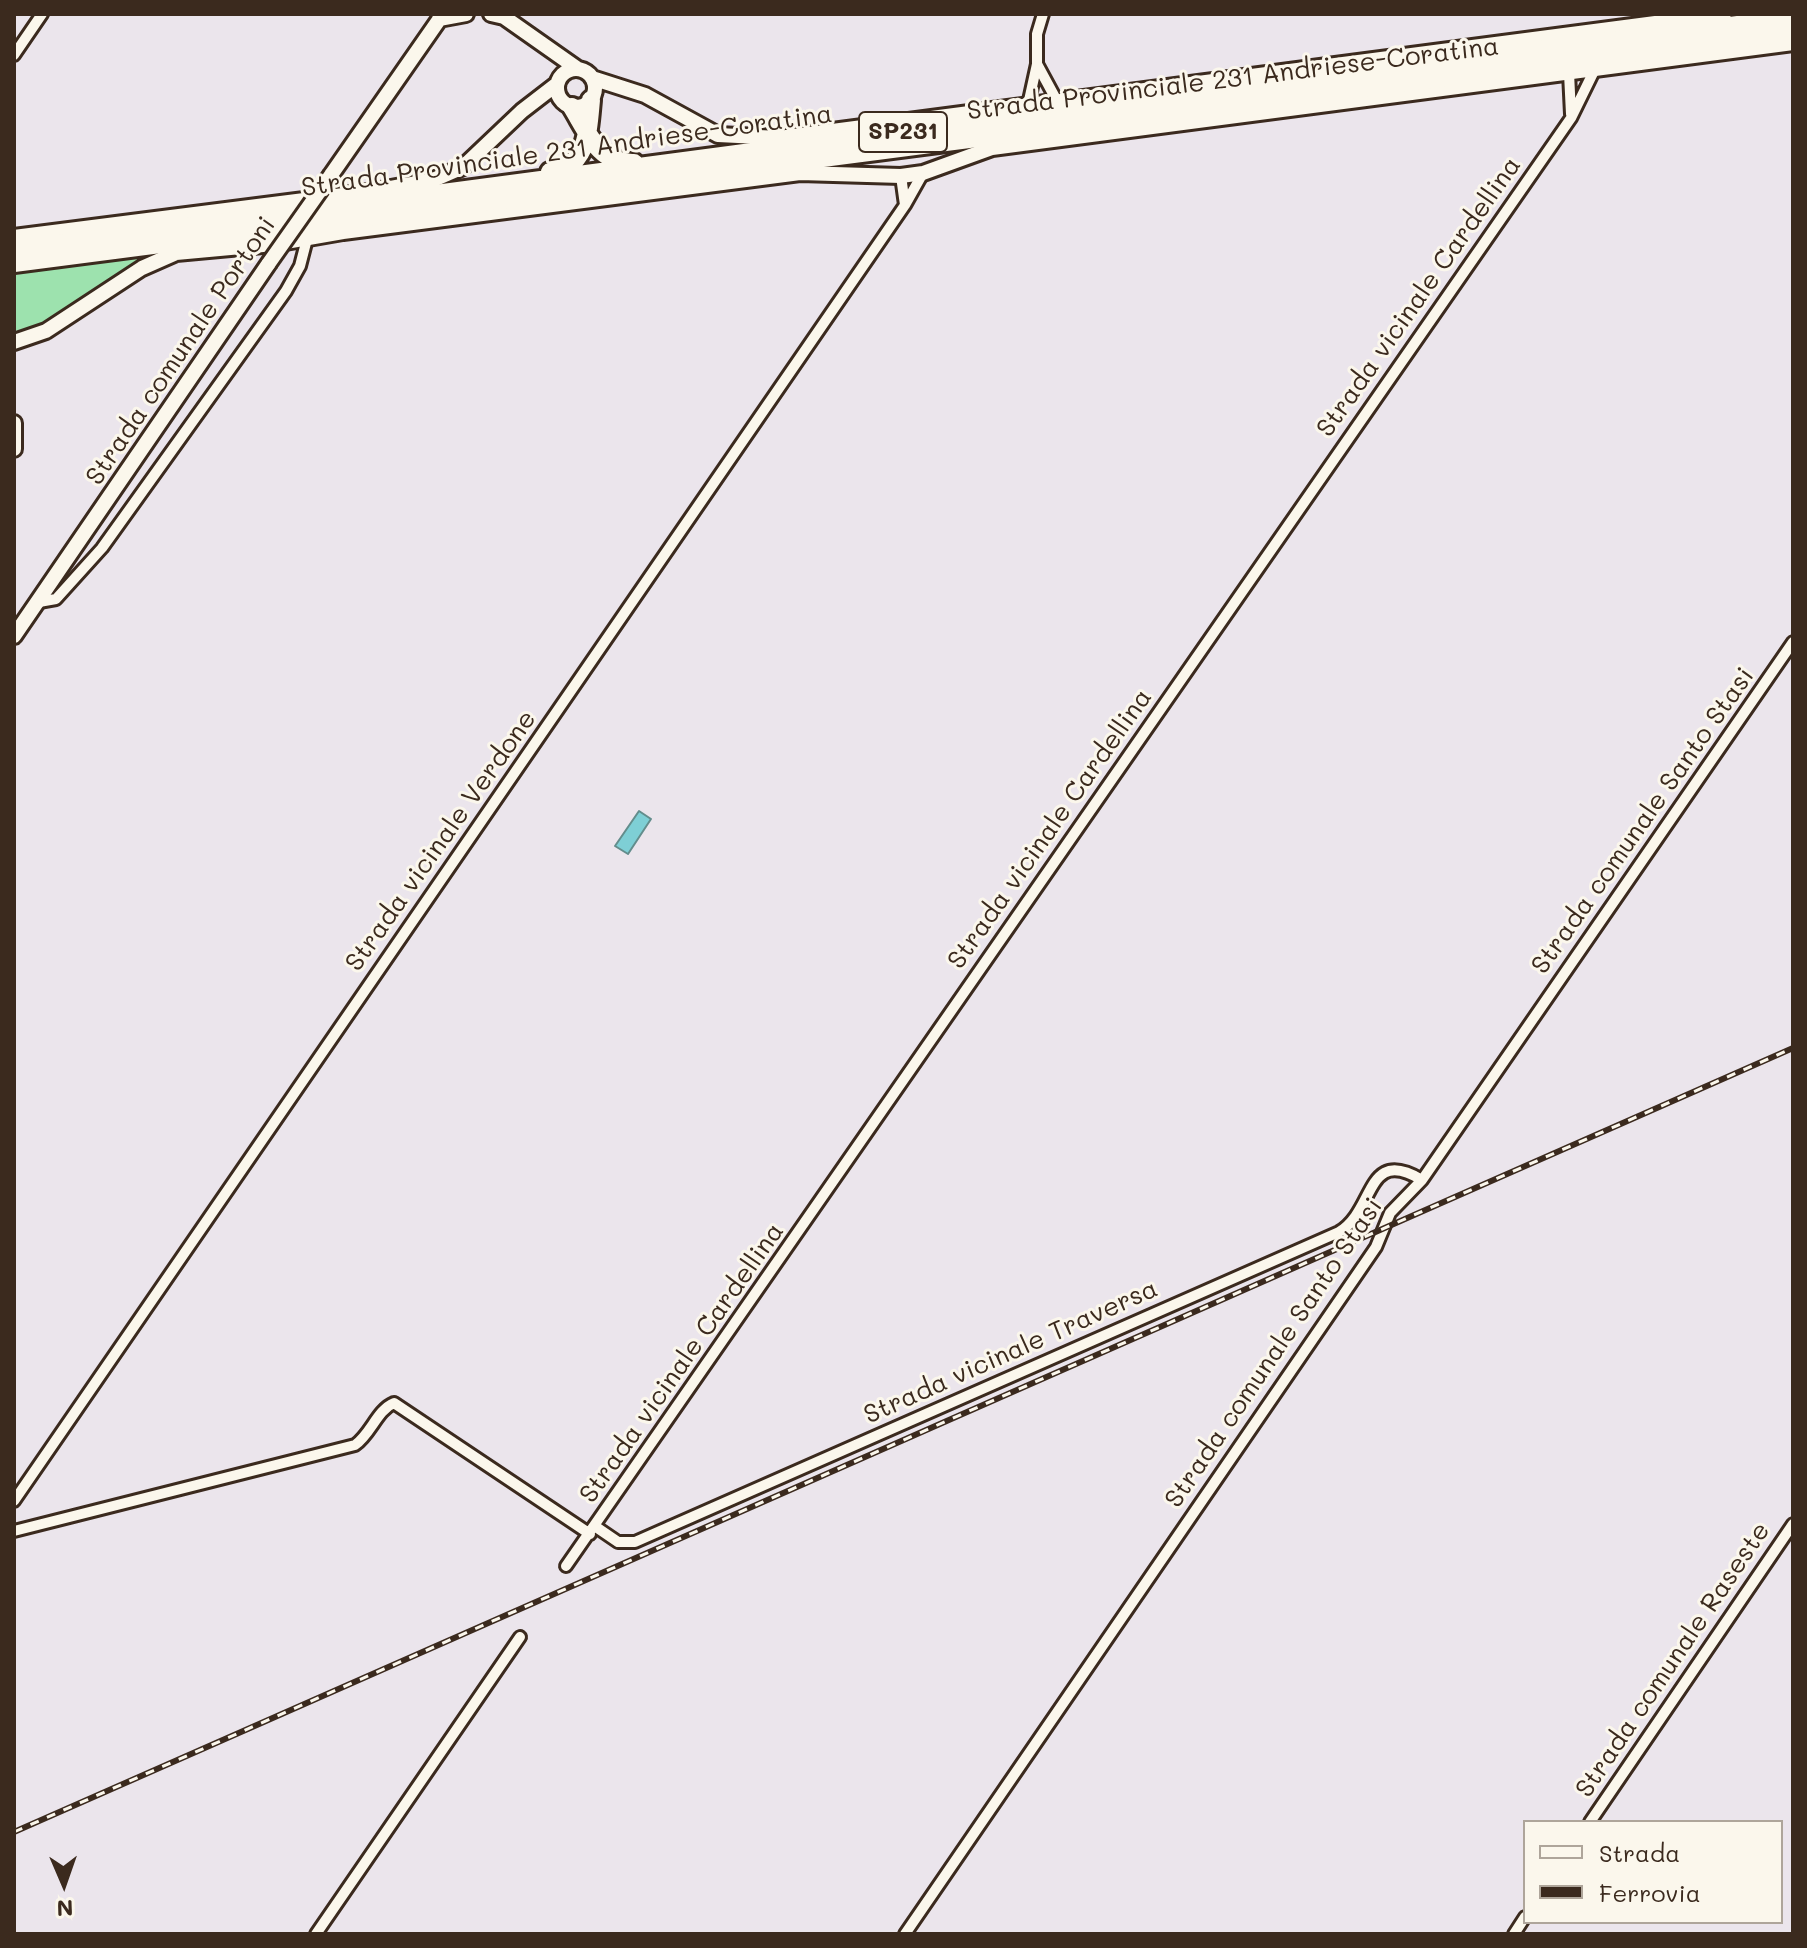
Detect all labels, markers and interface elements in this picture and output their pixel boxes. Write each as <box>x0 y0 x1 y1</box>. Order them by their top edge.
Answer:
street label: Strada Provinciale 231 Andriese-Coratina <box>965 31 1501 127</box>
street label: Strada Provinciale 231 Andriese-Coratina <box>300 98 834 204</box>
road number: SP231 <box>859 112 947 152</box>
street label: Strada vicinale Cardellina <box>1310 151 1528 443</box>
street label: Strada comunale Portoni <box>79 211 283 491</box>
street label: Strada comunale Santo Stasi <box>1525 662 1761 980</box>
street label: Strada vicinale Cardellina <box>941 683 1159 975</box>
street label: Strada vicinale Verdone <box>339 705 543 977</box>
street label: Strada comunale Santo Stasi <box>1159 1192 1389 1514</box>
street label: Strada vicinale Cardellina <box>573 1217 791 1509</box>
street label: Strada vicinale Traversa <box>859 1273 1163 1431</box>
street label: Strada comunale Raseste <box>1569 1516 1777 1804</box>
legend <box>1523 1820 1783 1924</box>
text: Strada <box>1599 1837 1680 1868</box>
north arrow <box>24 1844 104 1924</box>
text: Ferrovia <box>1599 1877 1701 1908</box>
text: N <box>56 1894 74 1923</box>

